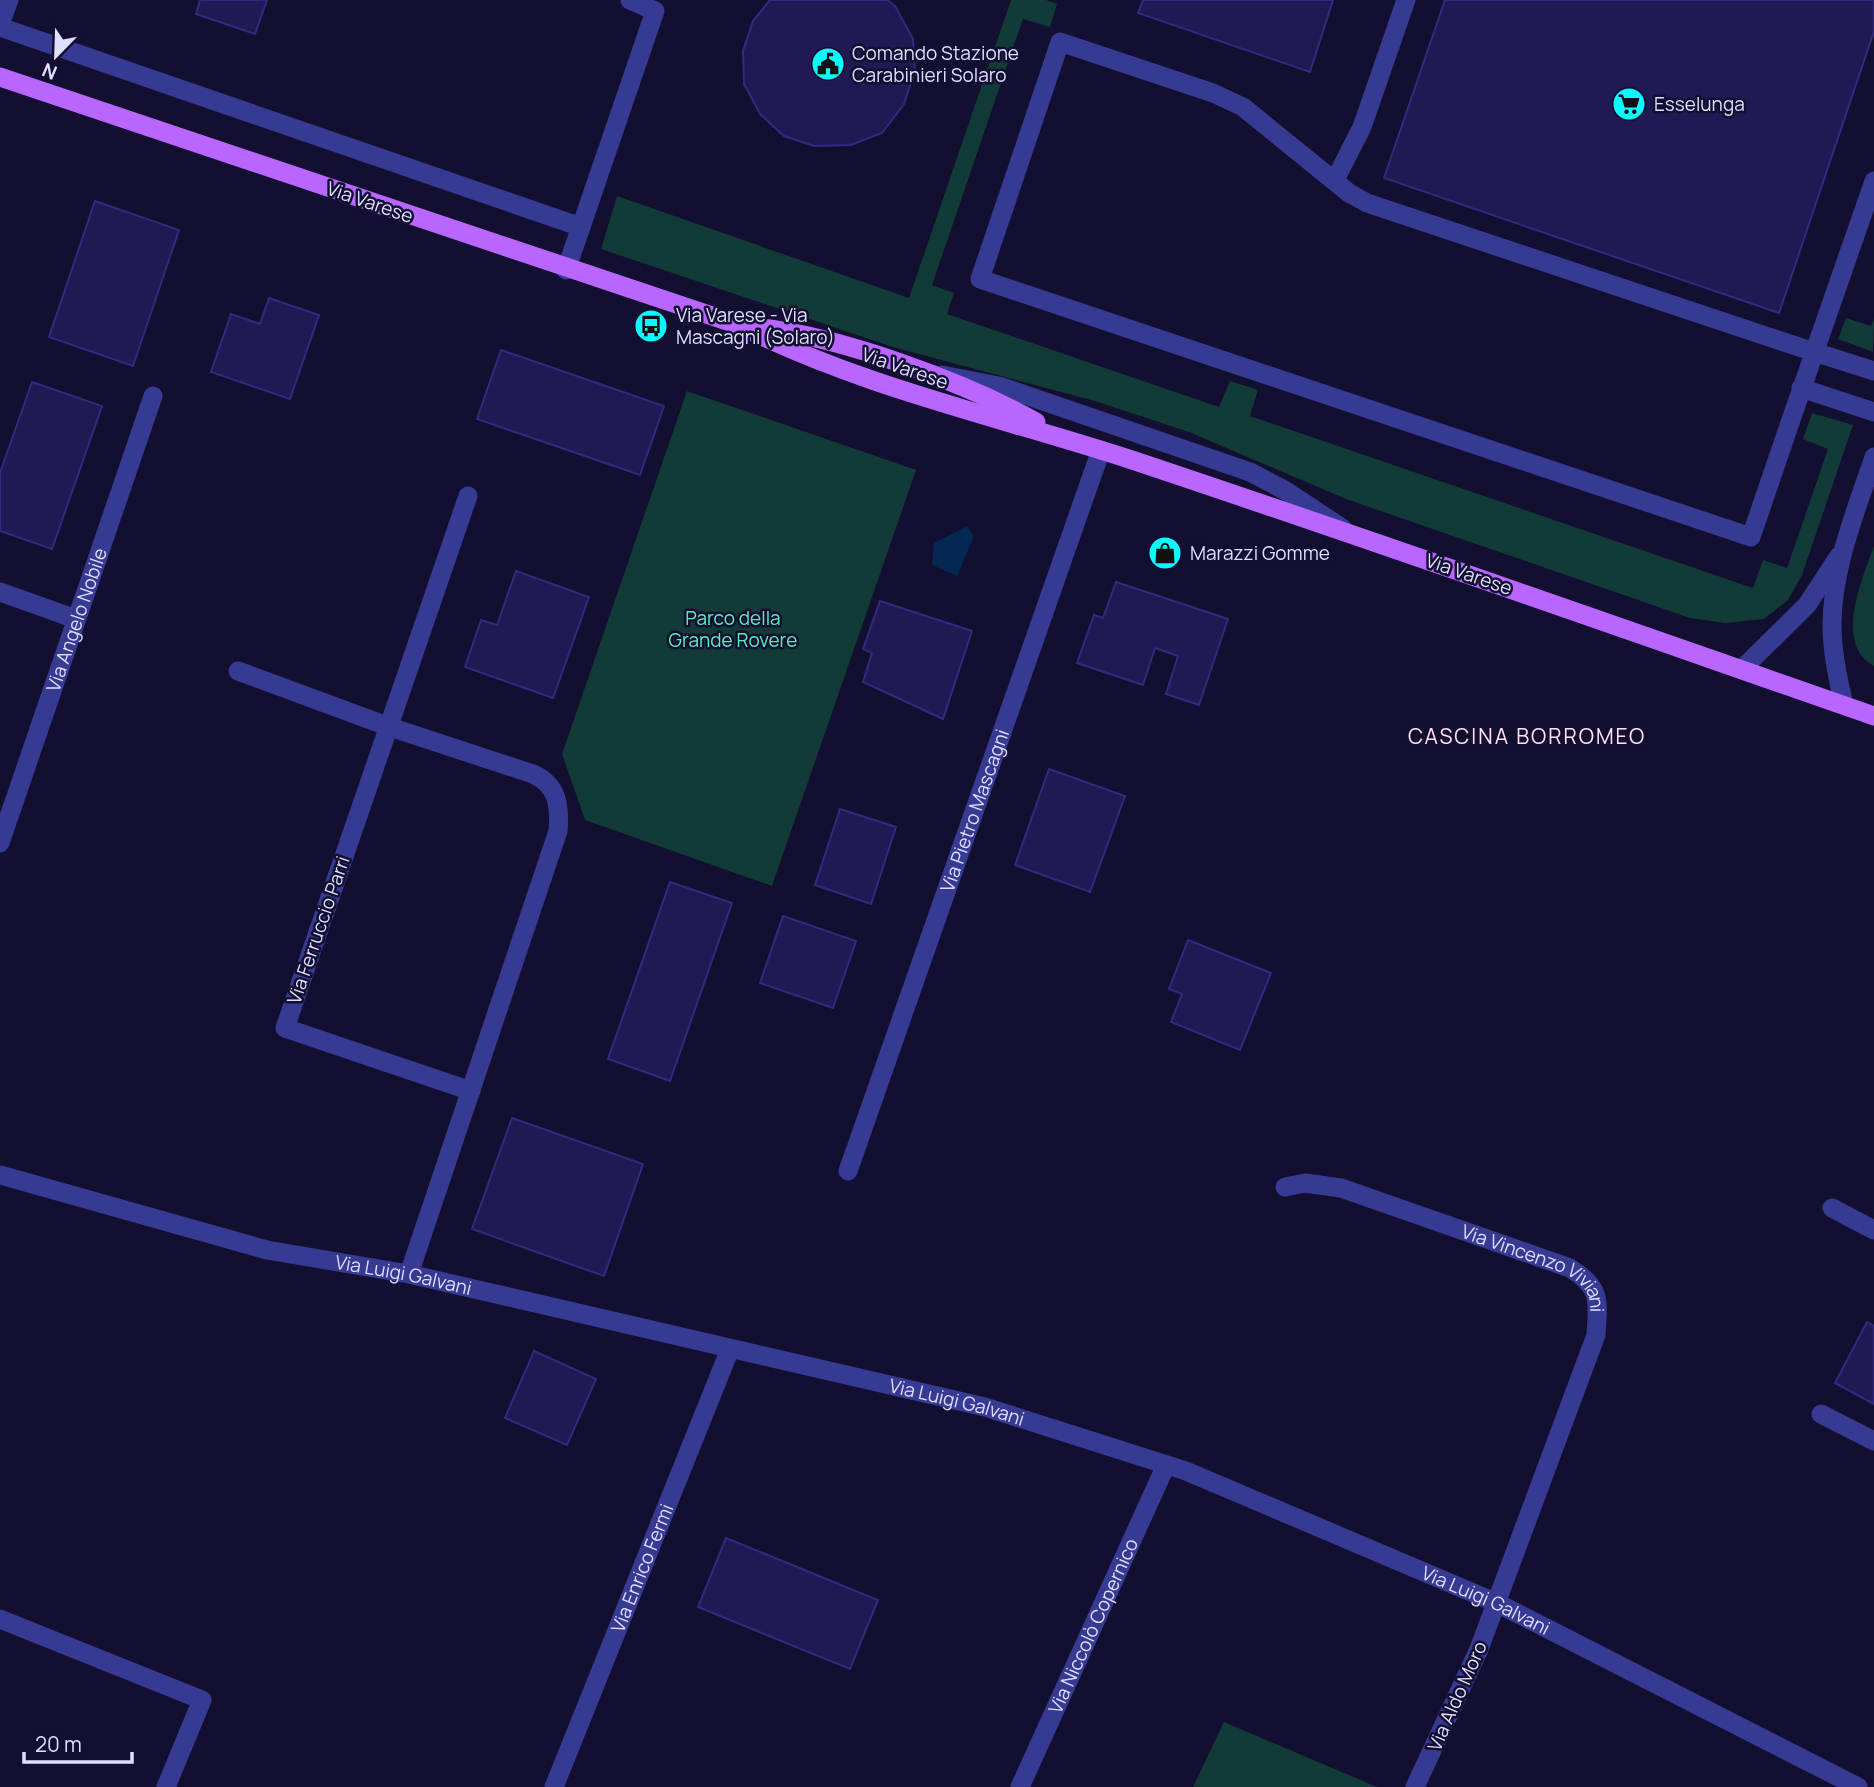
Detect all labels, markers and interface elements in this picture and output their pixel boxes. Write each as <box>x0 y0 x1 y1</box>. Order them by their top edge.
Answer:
north arrow <box>21 21 91 91</box>
place label: Comando Stazione Carabinieri Solaro <box>852 40 1019 88</box>
public building icon: Comando Stazione Carabinieri Solaro <box>809 45 847 83</box>
text: N <box>38 57 61 86</box>
supermarket icon: Esselunga <box>1610 85 1648 123</box>
place label: Esselunga <box>1654 91 1745 117</box>
street label: Via Varese <box>323 175 417 229</box>
place label: Via Varese - Via Mascagni (Solaro) <box>676 302 835 350</box>
bus stop icon: Via Varese - Via Mascagni (Solaro) <box>632 307 670 345</box>
street label: Via Varese <box>858 341 952 395</box>
shop icon: Marazzi Gomme <box>1146 534 1184 572</box>
place label: Marazzi Gomme <box>1190 540 1330 566</box>
street label: Via Angelo Nobile <box>40 544 113 695</box>
street label: Via Varese <box>1422 547 1516 601</box>
park label: Parco della Grande Rovere <box>669 605 797 653</box>
district label: CASCINA BORROMEO <box>1408 722 1646 750</box>
street label: Via Pietro Mascagni <box>934 726 1015 895</box>
street label: Via Ferruccio Parri <box>280 853 356 1007</box>
street label: Via Vincenzo Viviani <box>1458 1218 1610 1312</box>
street label: Via Luigi Galvani <box>333 1249 474 1301</box>
street label: Via Luigi Galvani <box>887 1372 1028 1432</box>
street label: Via Enrico Fermi <box>604 1500 679 1636</box>
street label: Via Niccolò Copernico <box>1042 1534 1144 1718</box>
street label: Via Luigi Galvani <box>1418 1560 1555 1641</box>
street label: Via Aldo Moro <box>1421 1637 1493 1755</box>
scale bar <box>24 1720 133 1764</box>
text: 20 m <box>35 1730 82 1758</box>

